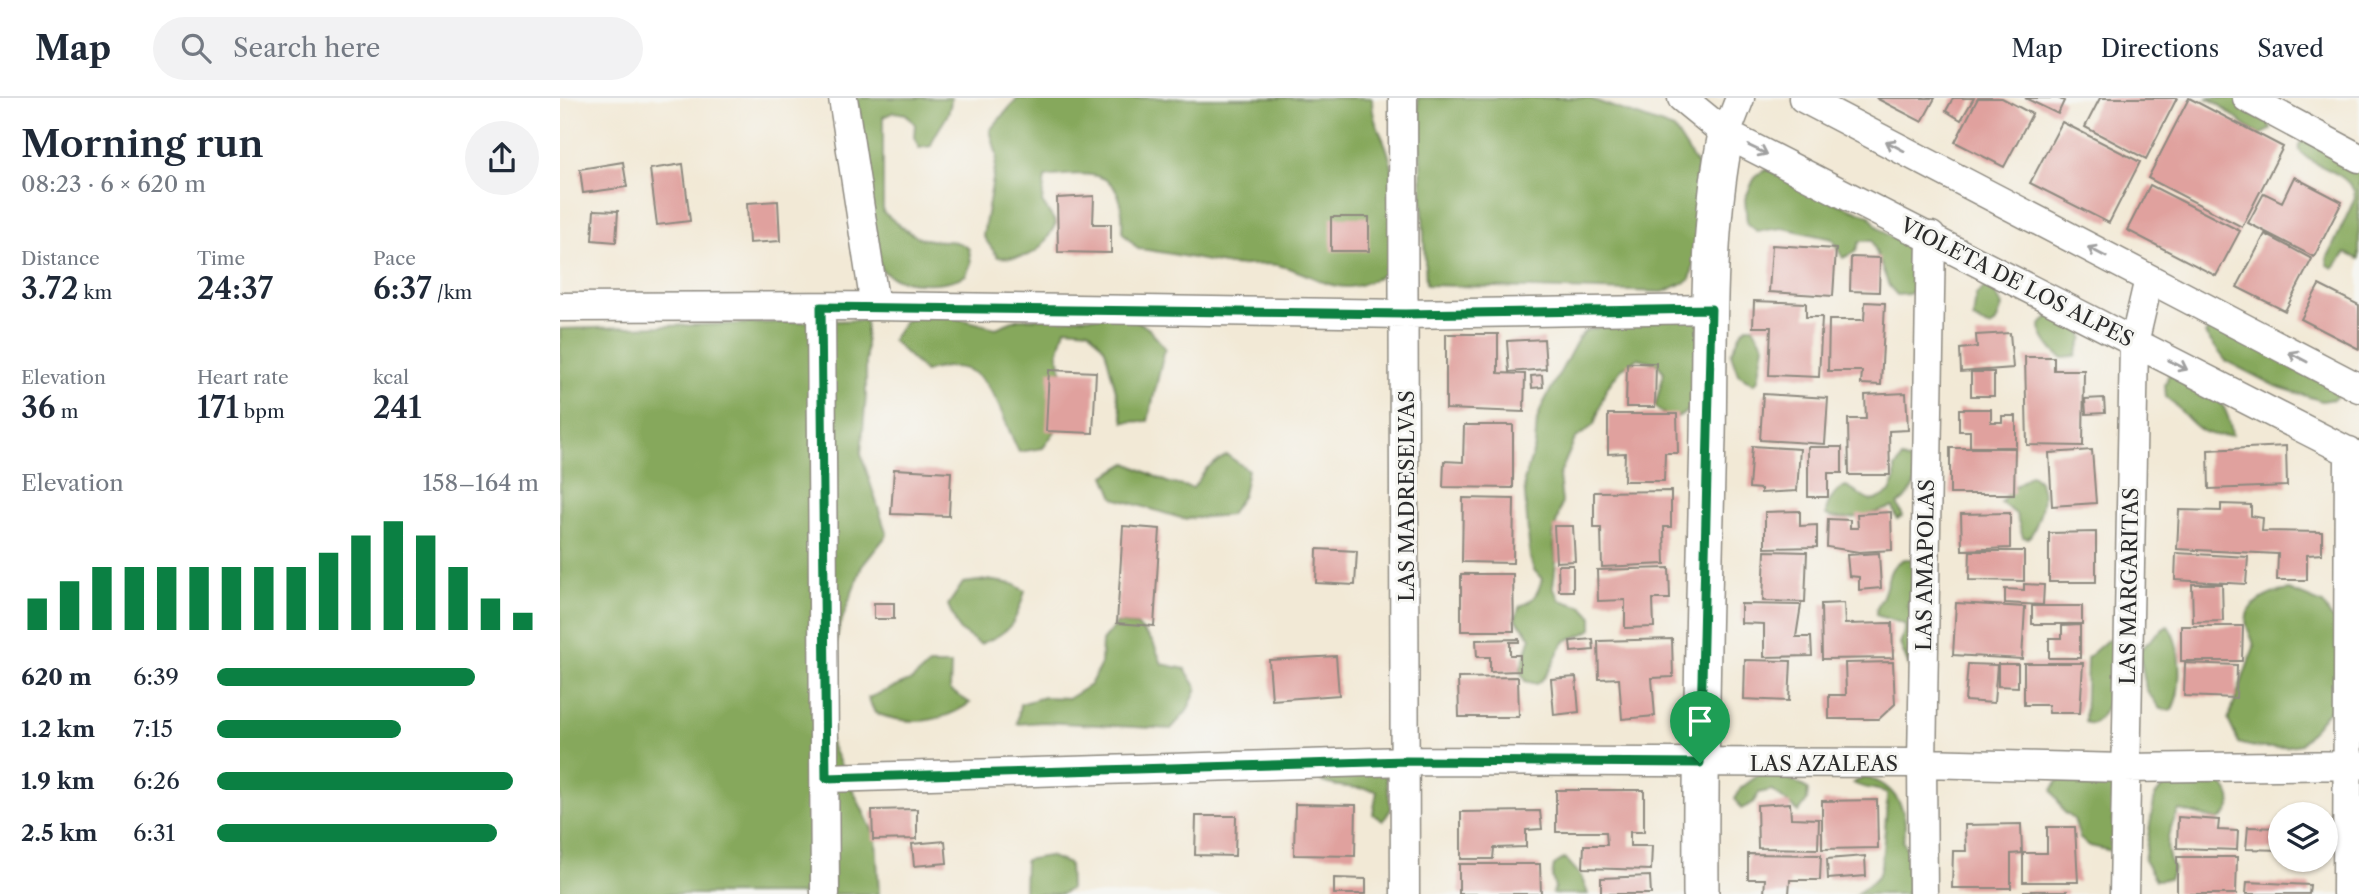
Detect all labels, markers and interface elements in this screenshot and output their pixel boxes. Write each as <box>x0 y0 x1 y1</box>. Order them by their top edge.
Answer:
search box <box>153 17 643 80</box>
text: Map <box>35 28 111 69</box>
icon: search <box>177 29 215 67</box>
text: Search here <box>233 32 380 64</box>
text: Map <box>2011 34 2063 63</box>
text: Directions <box>2101 34 2219 63</box>
text: Saved <box>2257 34 2324 63</box>
text: Morning run <box>21 120 264 167</box>
button: share <box>465 121 539 195</box>
one-way arrow <box>1885 139 1906 153</box>
one-way arrow <box>1747 144 1768 157</box>
text: 08:23 · 6 × 620 m <box>21 170 206 198</box>
street label: VIOLETA DE LOS ALPES <box>1895 212 2138 352</box>
one-way arrow <box>2087 244 2108 258</box>
text: Distance <box>21 247 100 270</box>
text: Time <box>197 247 245 270</box>
text: Pace <box>373 247 416 270</box>
text: 3.72 <box>21 270 79 307</box>
text: 24:37 <box>197 270 273 307</box>
text: 6:37 <box>373 270 432 307</box>
text: km <box>79 281 112 304</box>
text: /km <box>432 281 472 304</box>
one-way arrow <box>2289 349 2309 363</box>
one-way arrow <box>2167 359 2188 372</box>
text: Elevation <box>21 366 106 389</box>
text: Heart rate <box>197 366 289 389</box>
text: kcal <box>373 366 409 389</box>
text: 36 <box>21 389 56 426</box>
text: 171 <box>197 389 239 426</box>
text: 241 <box>373 389 421 426</box>
street label: LAS MADRESELVAS <box>1394 390 1419 602</box>
text: m <box>56 400 78 423</box>
text: bpm <box>239 400 285 423</box>
text: Elevation <box>21 469 124 497</box>
text: 158–164 m <box>422 469 539 497</box>
street label: LAS AMAPOLAS <box>1911 479 1939 651</box>
street label: LAS MARGARITAS <box>2115 487 2143 685</box>
text: 620 m <box>21 663 92 691</box>
text: 6:39 <box>133 663 179 691</box>
pin <box>1670 691 1730 763</box>
icon: arrive <box>1681 702 1719 740</box>
text: 1.2 km <box>21 715 95 743</box>
text: 7:15 <box>133 715 173 743</box>
street label: LAS AZALEAS <box>1750 751 1898 776</box>
text: 1.9 km <box>21 767 95 795</box>
text: 6:26 <box>133 767 180 795</box>
map controls <box>2268 802 2338 872</box>
button: layers <box>2268 802 2338 872</box>
text: 2.5 km <box>21 819 97 847</box>
text: 6:31 <box>133 819 175 847</box>

